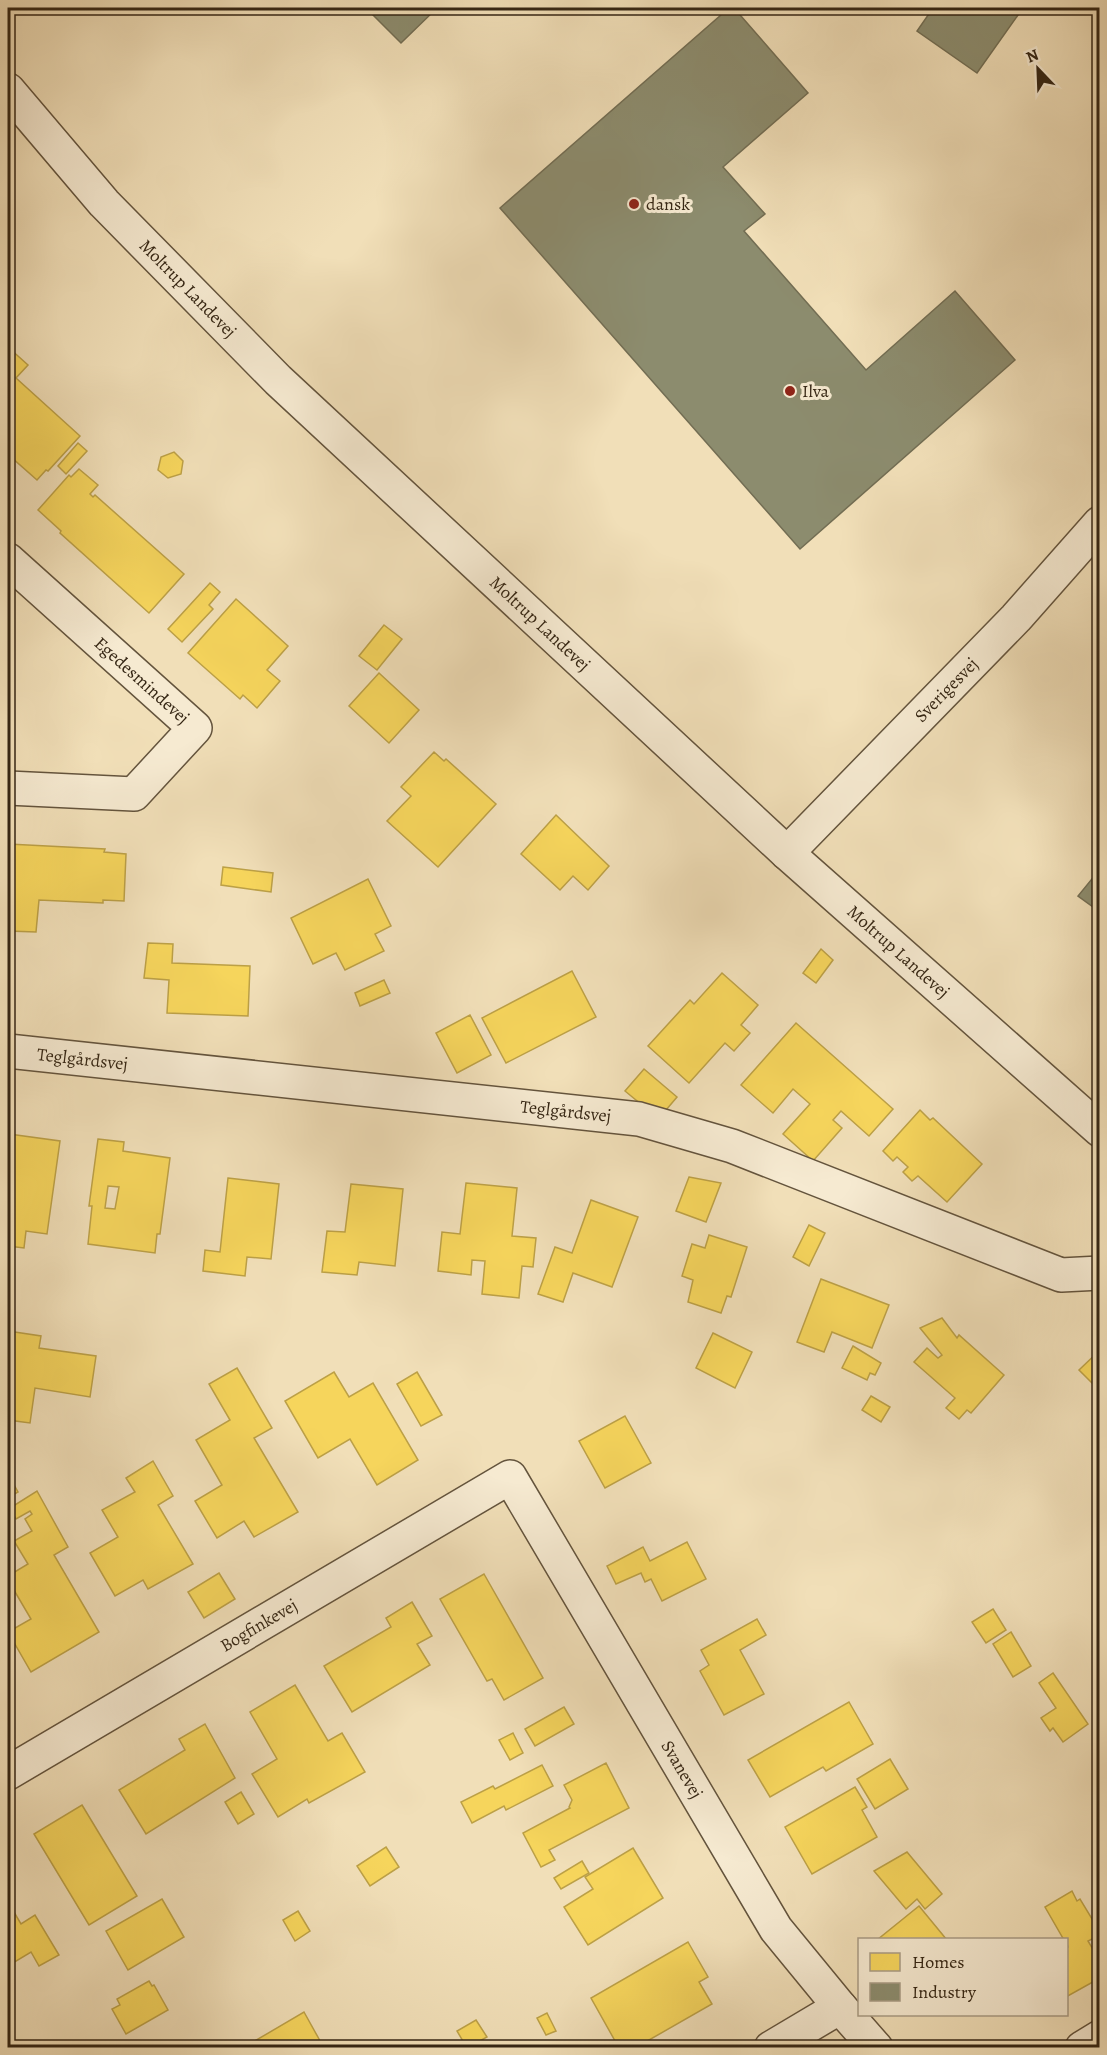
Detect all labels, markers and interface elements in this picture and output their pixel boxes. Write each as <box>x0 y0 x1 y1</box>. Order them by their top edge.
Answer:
north arrow <box>1008 39 1068 99</box>
text: N <box>1023 44 1043 69</box>
place label: dansk <box>646 192 690 216</box>
marker: dansk <box>627 197 641 211</box>
street label: Moltrup Landevej <box>134 234 242 343</box>
place label: Ilva <box>802 379 830 403</box>
marker: Ilva <box>783 384 797 398</box>
street label: Moltrup Landevej <box>484 571 595 676</box>
street label: Egedesmindevej <box>89 631 195 729</box>
street label: Sverigesvej <box>909 652 983 727</box>
street label: Moltrup Landevej <box>842 900 955 1003</box>
street label: Teglgårdsvej <box>36 1042 129 1076</box>
street label: Teglgårdsvej <box>519 1094 612 1128</box>
street label: Bogfinkevej <box>216 1593 302 1657</box>
street label: Svanevej <box>656 1736 709 1803</box>
legend <box>858 1938 1068 2016</box>
text: Homes <box>912 1950 964 1974</box>
text: Industry <box>912 1980 977 2004</box>

